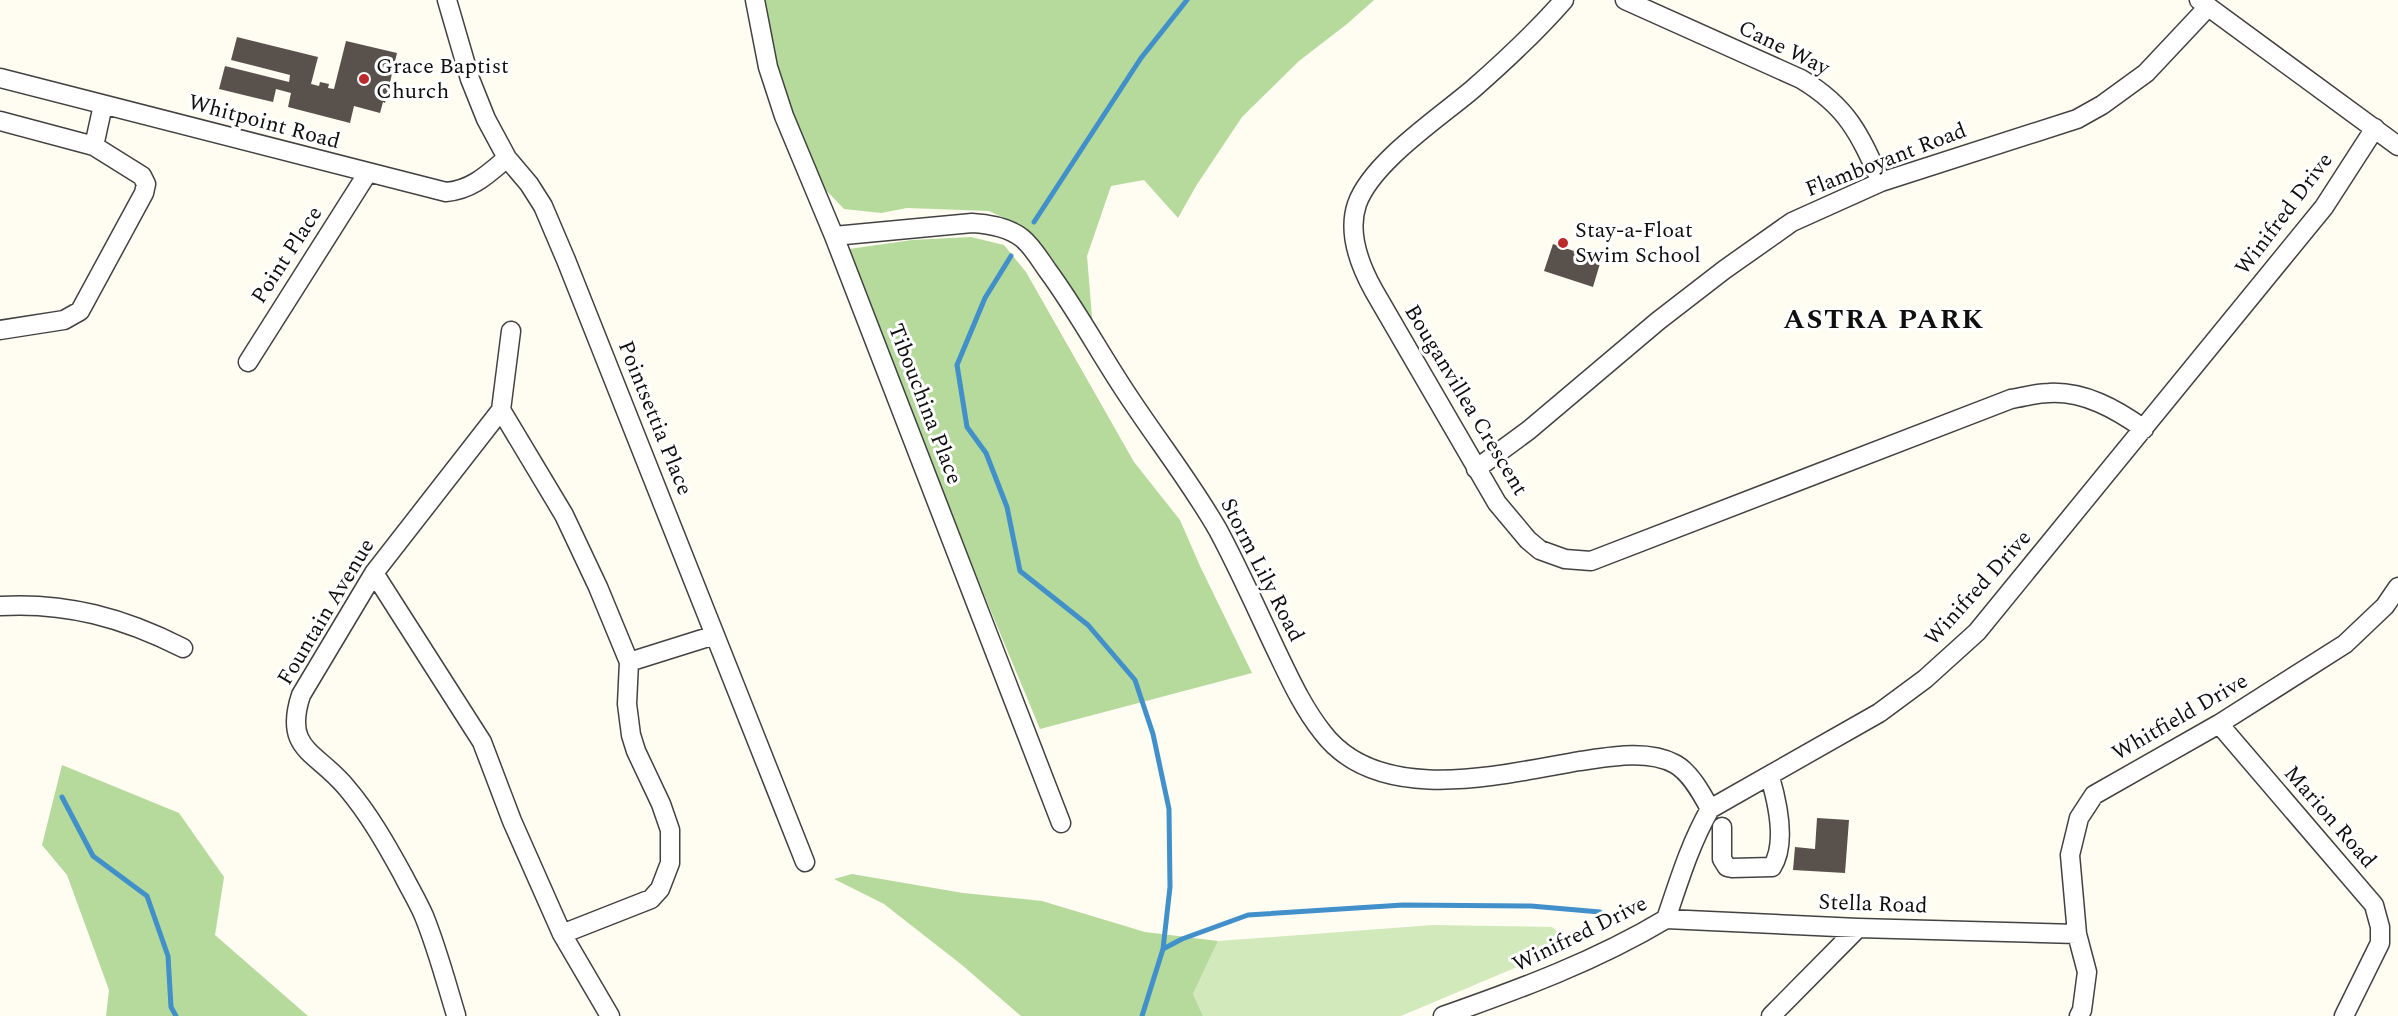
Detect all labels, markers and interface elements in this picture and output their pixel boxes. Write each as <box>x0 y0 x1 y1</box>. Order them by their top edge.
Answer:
street label: Cane Way <box>1733 12 1837 85</box>
place label: Grace Baptist Church <box>376 50 509 108</box>
marker: Grace Baptist Church <box>357 72 371 86</box>
street label: Whitpoint Road <box>184 86 344 158</box>
street label: Flamboyant Road <box>1801 114 1971 206</box>
street label: Winifred Drive <box>2227 146 2341 282</box>
street label: Point Place <box>243 200 331 310</box>
place label: Stay-a-Float Swim School <box>1575 214 1701 272</box>
marker: Stay-a-Float Swim School <box>1556 236 1570 250</box>
street label: Bouganvillea Crescent <box>1396 298 1536 502</box>
district label: ASTRA PARK <box>1783 298 1985 341</box>
street label: Tibouchina Place <box>879 319 971 489</box>
street label: Pointsettia Place <box>609 336 701 500</box>
street label: Storm Lily Road <box>1212 492 1312 648</box>
street label: Winifred Drive <box>1917 523 2039 653</box>
street label: Fountain Avenue <box>269 532 383 692</box>
street label: Whitfield Drive <box>2106 665 2254 769</box>
street label: Marion Road <box>2276 758 2384 876</box>
street label: Stella Road <box>1818 886 1928 922</box>
street label: Winifred Drive <box>1507 887 1653 981</box>

